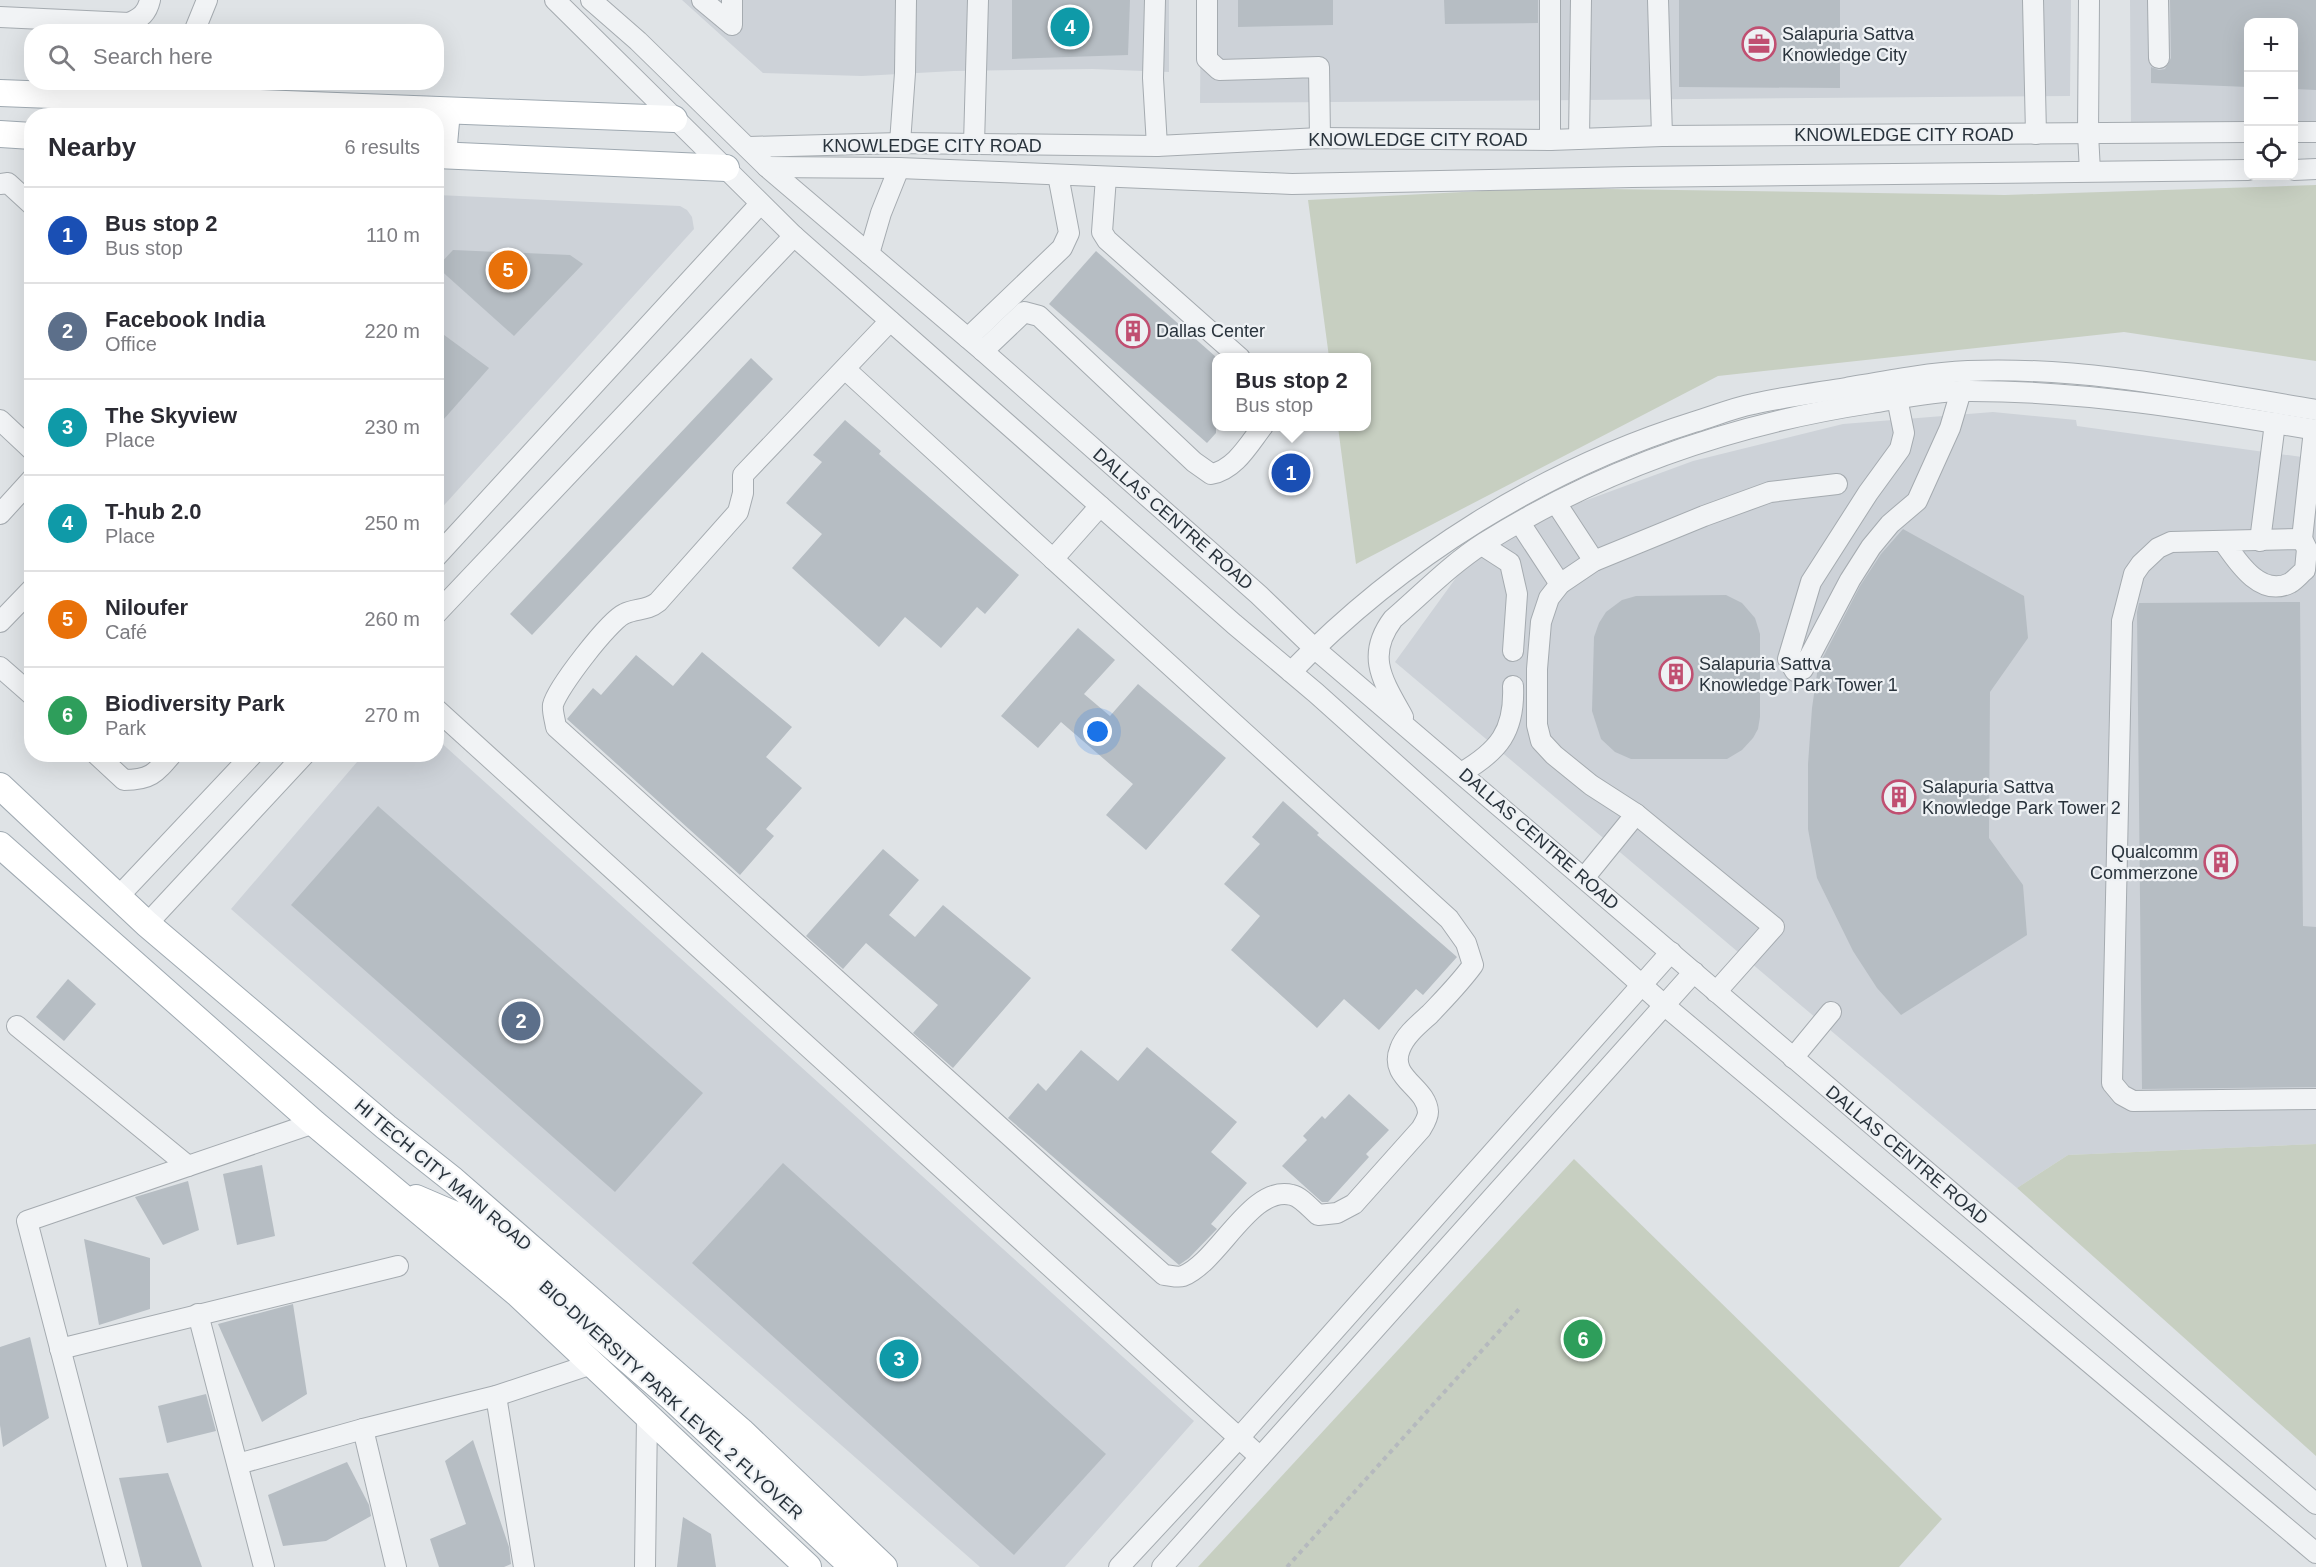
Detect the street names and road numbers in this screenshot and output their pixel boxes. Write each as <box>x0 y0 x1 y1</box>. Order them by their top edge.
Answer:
street label: KNOWLEDGE CITY ROAD <box>1794 125 2014 145</box>
street label: KNOWLEDGE CITY ROAD <box>1308 130 1528 150</box>
street label: KNOWLEDGE CITY ROAD <box>822 136 1042 156</box>
street label: DALLAS CENTRE ROAD <box>1089 444 1257 594</box>
street label: DALLAS CENTRE ROAD <box>1455 764 1623 914</box>
street label: DALLAS CENTRE ROAD <box>1822 1081 1992 1229</box>
street label: HI TECH CITY MAIN ROAD <box>351 1095 535 1255</box>
street label: BIO-DIVERSITY PARK LEVEL 2 FLYOVER <box>535 1276 807 1524</box>

